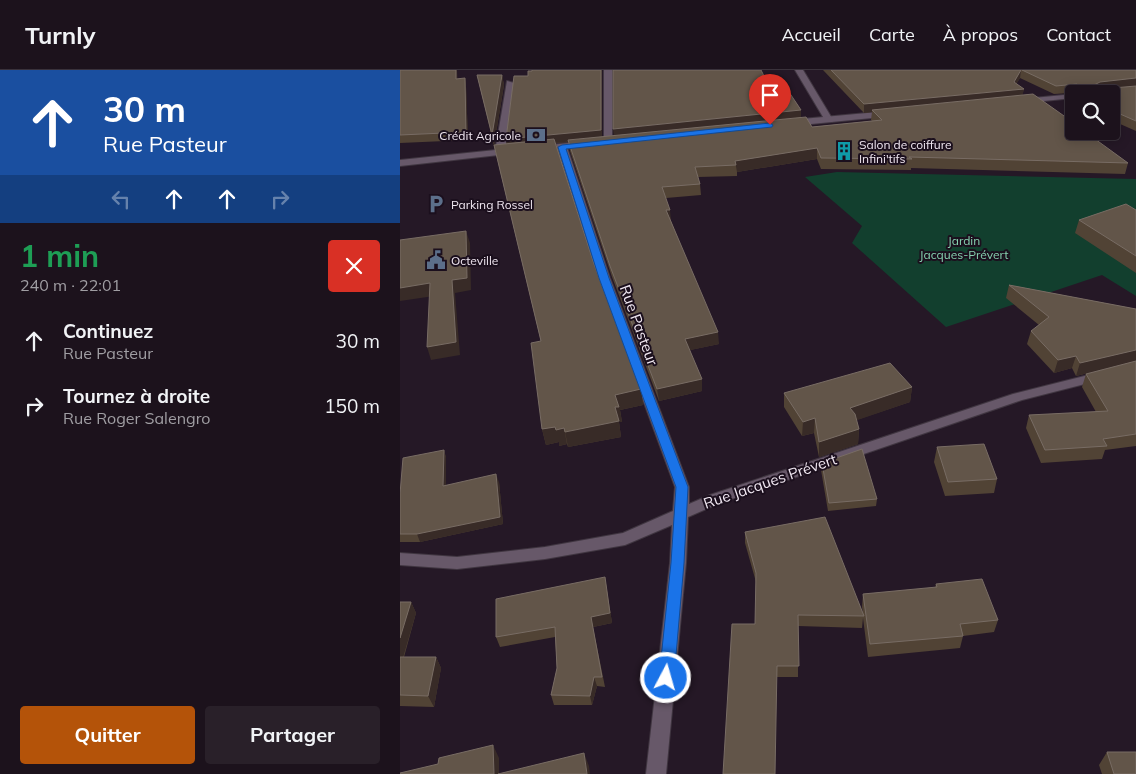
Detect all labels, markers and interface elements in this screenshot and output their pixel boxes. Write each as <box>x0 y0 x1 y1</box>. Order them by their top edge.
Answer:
text: Turnly <box>25 20 96 50</box>
text: Accueil <box>781 23 841 46</box>
text: Carte <box>869 23 915 46</box>
text: À propos <box>943 23 1018 46</box>
text: Contact <box>1046 23 1111 46</box>
pin <box>749 74 791 125</box>
icon: arrive <box>756 81 784 109</box>
map controls <box>1065 85 1120 140</box>
button: search <box>1065 85 1120 140</box>
text: 30 m <box>103 87 186 131</box>
icon: ahead <box>20 90 85 155</box>
bank icon: Crédit Agricole <box>525 124 547 146</box>
place label: Crédit Agricole <box>439 128 521 143</box>
text: Rue Pasteur <box>103 130 227 158</box>
place label: Salon de coiffure Infini'tifs <box>859 137 952 166</box>
building icon: Salon de coiffure Infini'tifs <box>833 140 855 162</box>
icon: left <box>107 185 135 213</box>
icon: ahead <box>160 185 188 213</box>
icon: ahead <box>213 185 241 213</box>
icon: right <box>266 185 294 213</box>
parking icon: Parking Rossel <box>425 193 447 215</box>
place label: Parking Rossel <box>451 197 533 212</box>
park label: Jardin Jacques-Prévert <box>920 233 1008 262</box>
text: 1 min <box>20 237 99 275</box>
button: close <box>328 240 380 292</box>
public building icon: Octeville <box>425 249 447 271</box>
place label: Octeville <box>451 253 498 268</box>
text: 240 m · 22:01 <box>20 275 121 295</box>
street label: Rue Pasteur <box>616 282 663 368</box>
text: Continuez <box>63 319 153 343</box>
icon: ahead <box>20 327 48 355</box>
text: 30 m <box>336 329 380 353</box>
text: Rue Pasteur <box>63 343 153 363</box>
text: Tournez à droite <box>63 384 210 408</box>
icon: right <box>20 392 48 420</box>
text: 150 m <box>324 394 380 418</box>
text: Rue Roger Salengro <box>63 408 211 428</box>
street label: Rue Jacques Prévert <box>701 449 839 513</box>
position arrow <box>639 651 691 703</box>
button: Quitter <box>20 706 195 764</box>
button: Partager <box>205 706 380 764</box>

